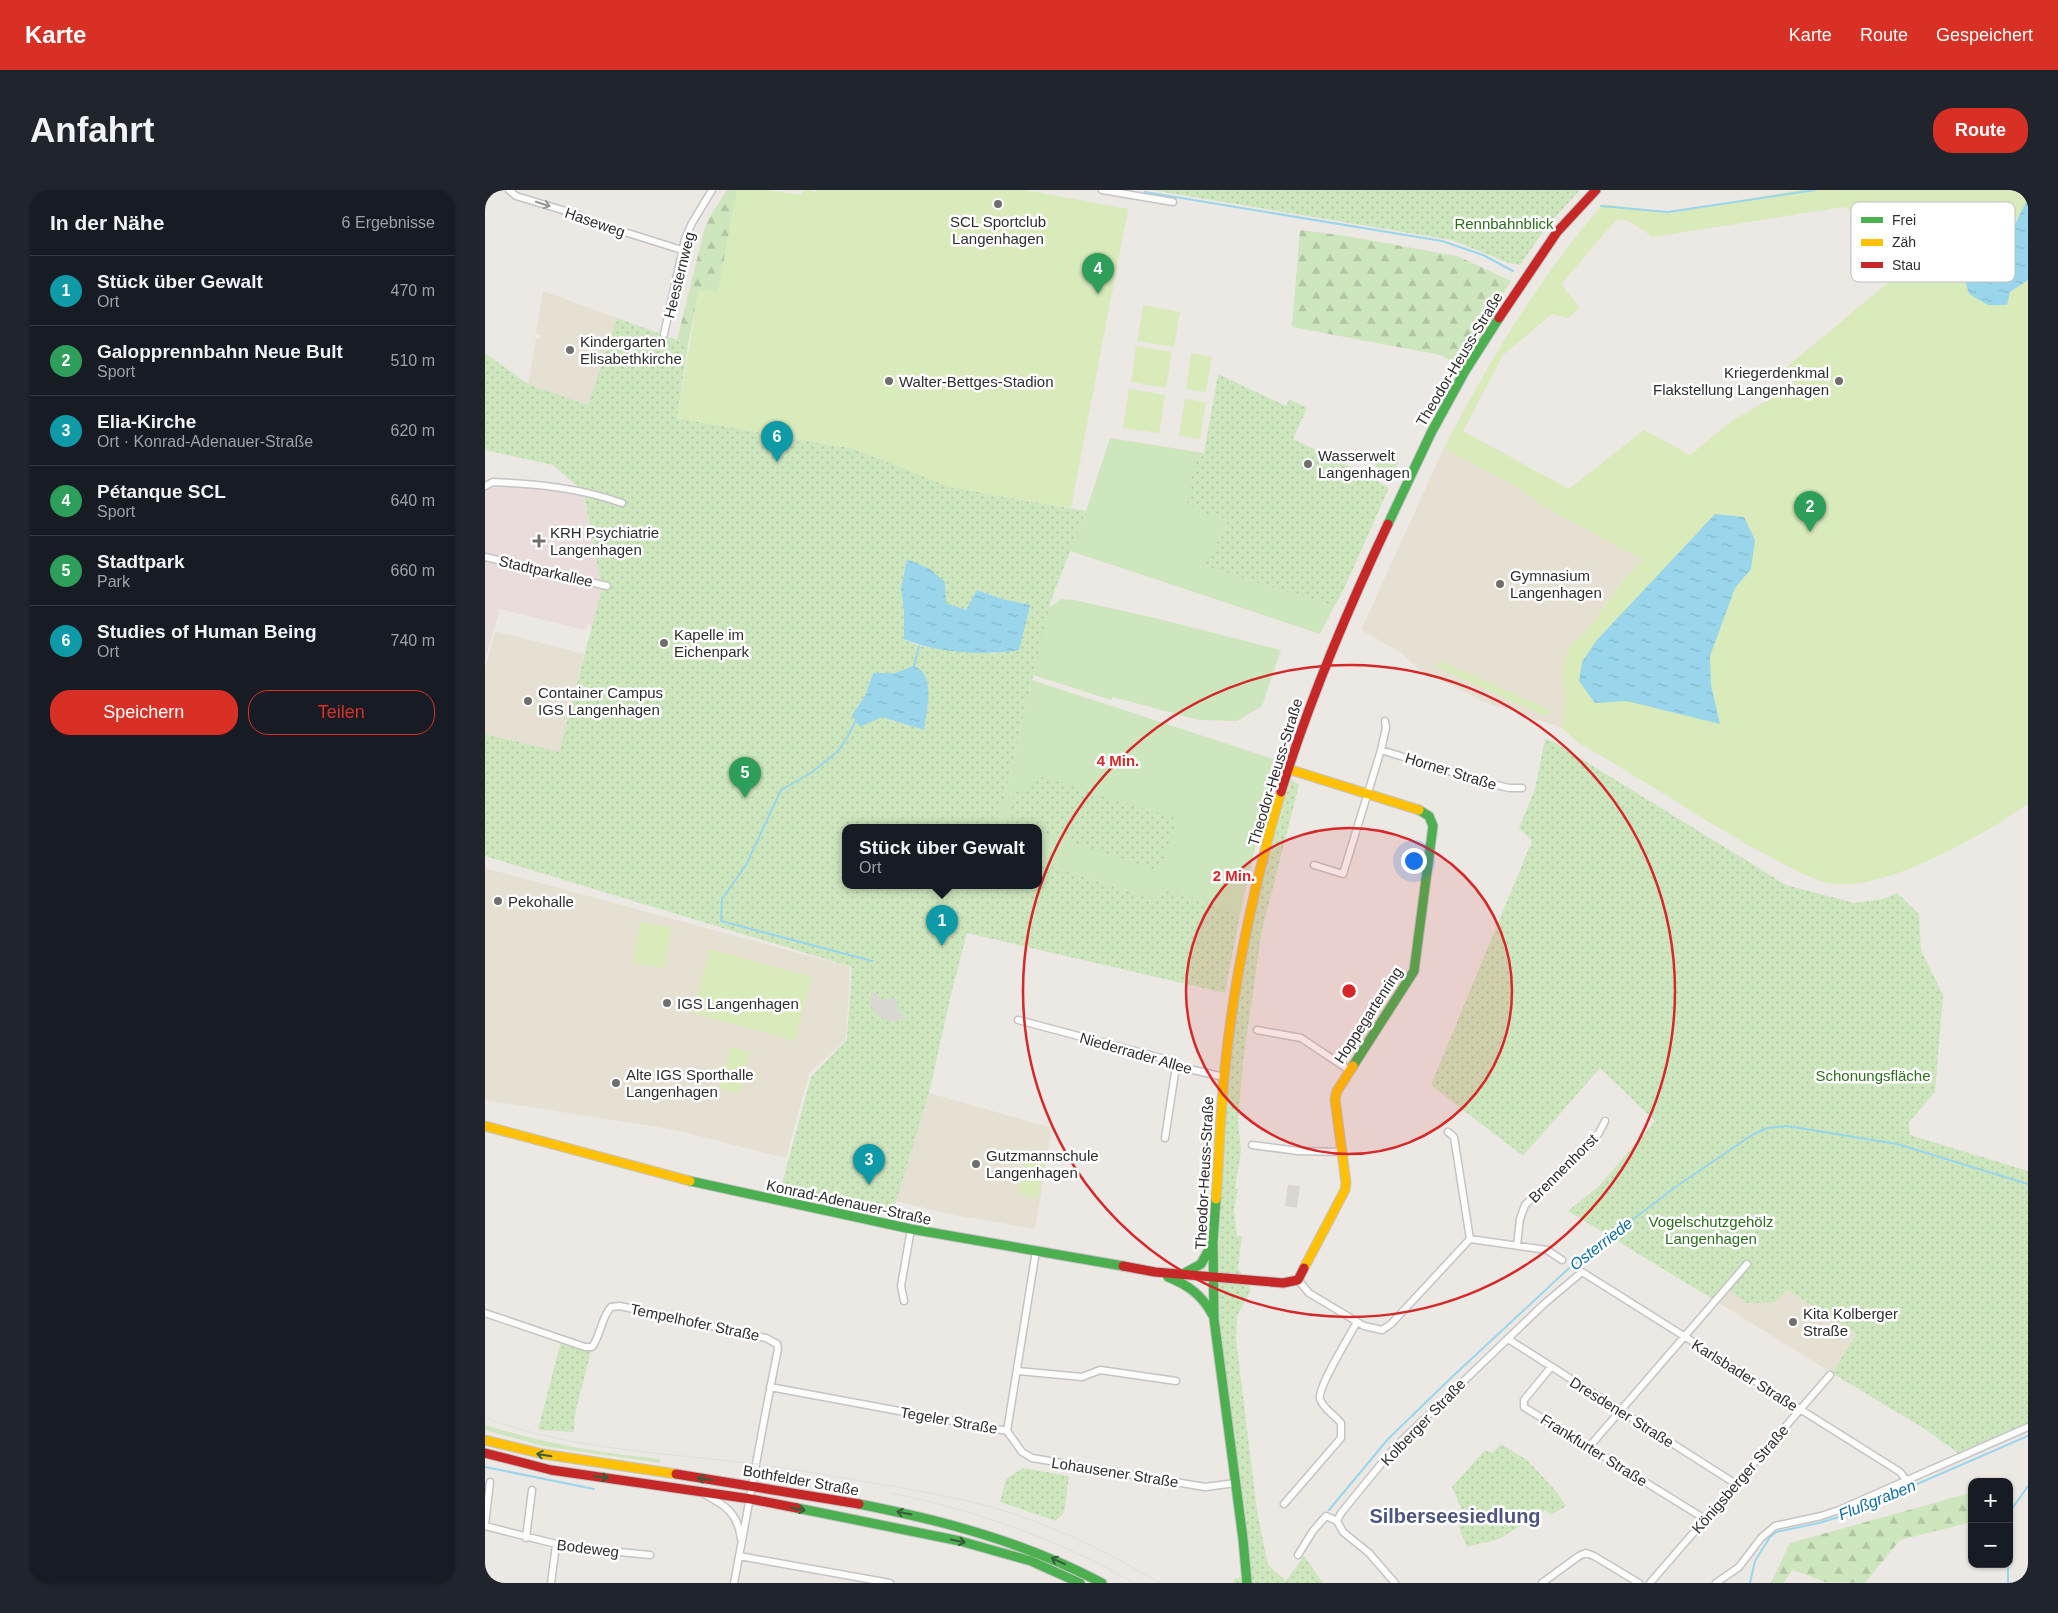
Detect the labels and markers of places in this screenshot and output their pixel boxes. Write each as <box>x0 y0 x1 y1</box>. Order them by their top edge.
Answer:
marker: SCL Sportclub Langenhagen <box>992 198 1004 210</box>
place label: SCL Sportclub Langenhagen <box>950 213 1046 247</box>
pin: 4 <box>1082 253 1114 294</box>
place label: Kindergarten Elisabethkirche <box>580 333 682 367</box>
marker: Kindergarten Elisabethkirche <box>564 344 576 356</box>
place label: Kriegerdenkmal Flakstellung Langenhagen <box>1653 364 1829 398</box>
place label: Walter-Bettges-Stadion <box>899 373 1054 390</box>
marker: Walter-Bettges-Stadion <box>883 375 895 387</box>
marker: Kriegerdenkmal Flakstellung Langenhagen <box>1833 375 1845 387</box>
pin: 6 <box>761 421 793 462</box>
place label: Wasserwelt Langenhagen <box>1318 447 1410 481</box>
marker: Wasserwelt Langenhagen <box>1302 458 1314 470</box>
pin: 2 <box>1794 491 1826 532</box>
place label: KRH Psychiatrie Langenhagen <box>550 524 659 558</box>
marker: KRH Psychiatrie Langenhagen <box>532 534 546 548</box>
place label: Gymnasium Langenhagen <box>1510 567 1602 601</box>
marker: Gymnasium Langenhagen <box>1494 578 1506 590</box>
place label: Kapelle im Eichenpark <box>674 626 750 660</box>
marker: Kapelle im Eichenpark <box>658 637 670 649</box>
place label: Container Campus IGS Langenhagen <box>538 684 663 718</box>
marker: Container Campus IGS Langenhagen <box>522 695 534 707</box>
pin: 5 <box>729 757 761 798</box>
place label: Pekohalle <box>508 893 574 910</box>
marker: Pekohalle <box>492 895 504 907</box>
pin: 1 <box>926 905 958 946</box>
centre of rings <box>1340 982 1358 1000</box>
place label: IGS Langenhagen <box>677 995 799 1012</box>
marker: IGS Langenhagen <box>661 997 673 1009</box>
place label: Alte IGS Sporthalle Langenhagen <box>626 1066 754 1100</box>
marker: Alte IGS Sporthalle Langenhagen <box>610 1077 622 1089</box>
pin: 3 <box>853 1144 885 1185</box>
place label: Gutzmannschule Langenhagen <box>986 1147 1099 1181</box>
marker: Gutzmannschule Langenhagen <box>970 1158 982 1170</box>
place label: Kita Kolberger Straße <box>1803 1305 1898 1339</box>
marker: Kita Kolberger Straße <box>1787 1316 1799 1328</box>

